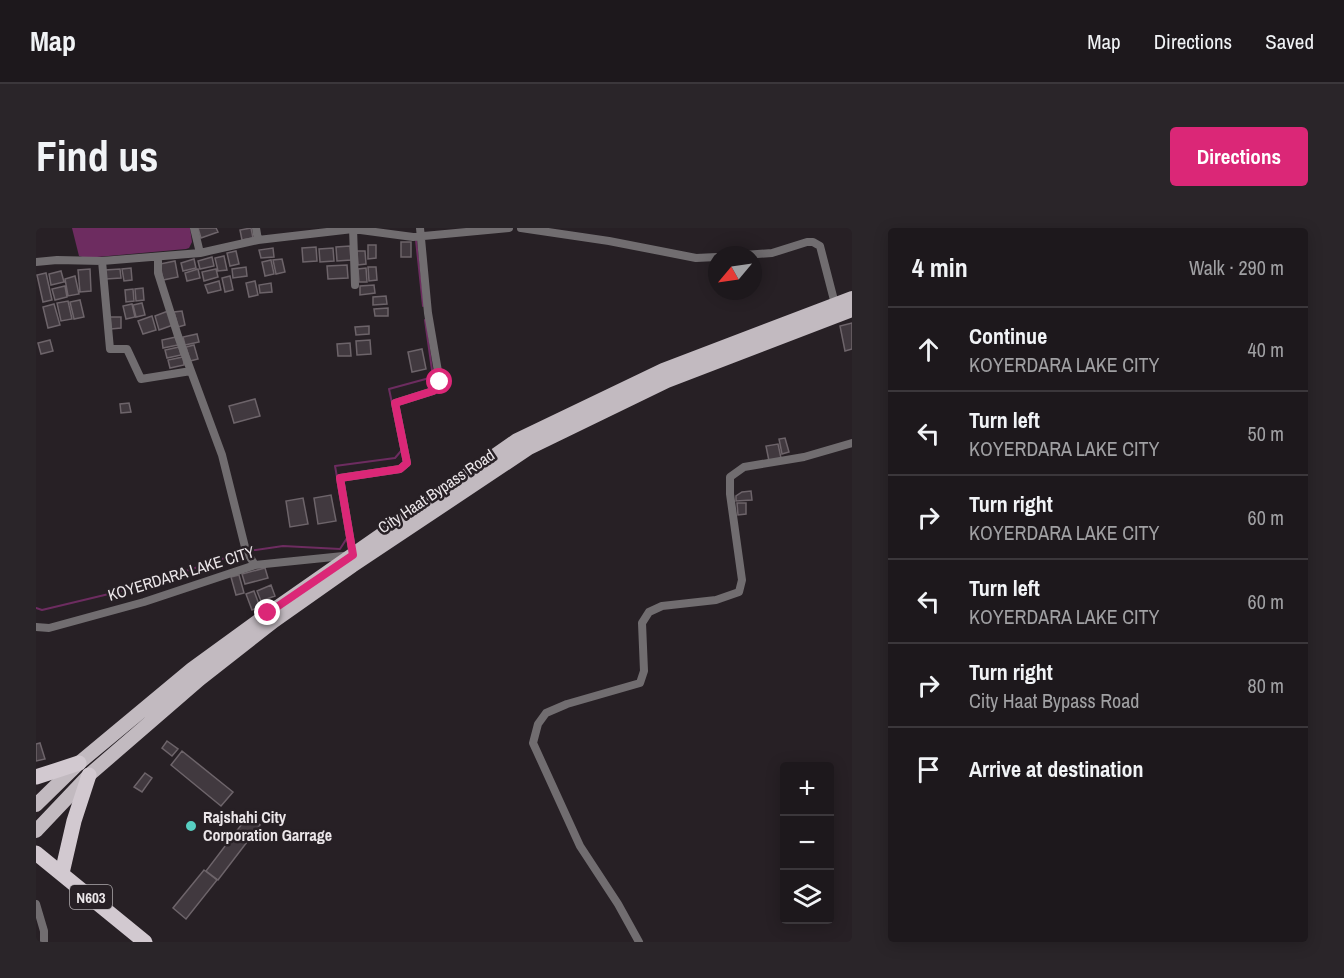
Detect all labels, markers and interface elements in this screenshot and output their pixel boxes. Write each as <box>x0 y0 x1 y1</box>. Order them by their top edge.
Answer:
text: Map <box>30 22 76 60</box>
text: Map <box>1087 27 1121 56</box>
text: Directions <box>1154 27 1232 56</box>
text: Saved <box>1265 27 1314 56</box>
button: Directions <box>1170 127 1308 186</box>
text: Find us <box>36 128 158 184</box>
north arrow <box>708 246 762 300</box>
text: 4 min <box>912 250 968 285</box>
text: Walk · 290 m <box>1189 254 1284 281</box>
text: Continue <box>969 321 1047 351</box>
icon: ahead <box>912 333 945 366</box>
text: 40 m <box>1248 336 1284 363</box>
text: KOYERDARA LAKE CITY <box>969 351 1160 378</box>
route start <box>426 368 452 394</box>
text: Turn left <box>969 405 1040 435</box>
icon: left <box>912 417 945 450</box>
text: 50 m <box>1248 420 1284 447</box>
text: KOYERDARA LAKE CITY <box>969 435 1160 462</box>
street label: City Haat Bypass Road <box>373 444 499 538</box>
text: Turn right <box>969 489 1053 519</box>
icon: right <box>912 501 945 534</box>
text: 60 m <box>1248 504 1284 531</box>
text: KOYERDARA LAKE CITY <box>969 519 1160 546</box>
street label: KOYERDARA LAKE CITY <box>105 540 257 606</box>
text: Turn left <box>969 573 1040 603</box>
icon: left <box>912 585 945 618</box>
text: 60 m <box>1248 588 1284 615</box>
route end <box>254 599 280 625</box>
text: KOYERDARA LAKE CITY <box>969 603 1160 630</box>
text: Turn right <box>969 657 1053 687</box>
icon: right <box>912 669 945 702</box>
text: 80 m <box>1248 672 1284 699</box>
text: City Haat Bypass Road <box>969 687 1139 714</box>
icon: arrive <box>912 753 945 786</box>
text: Arrive at destination <box>969 754 1143 784</box>
map controls <box>780 762 834 924</box>
button: + <box>780 762 834 816</box>
place label: Rajshahi City Corporation Garrage <box>203 806 332 846</box>
button: − <box>780 816 834 870</box>
marker: Rajshahi City Corporation Garrage <box>184 819 198 833</box>
button: layers <box>780 870 834 924</box>
road number: N603 <box>70 885 112 909</box>

